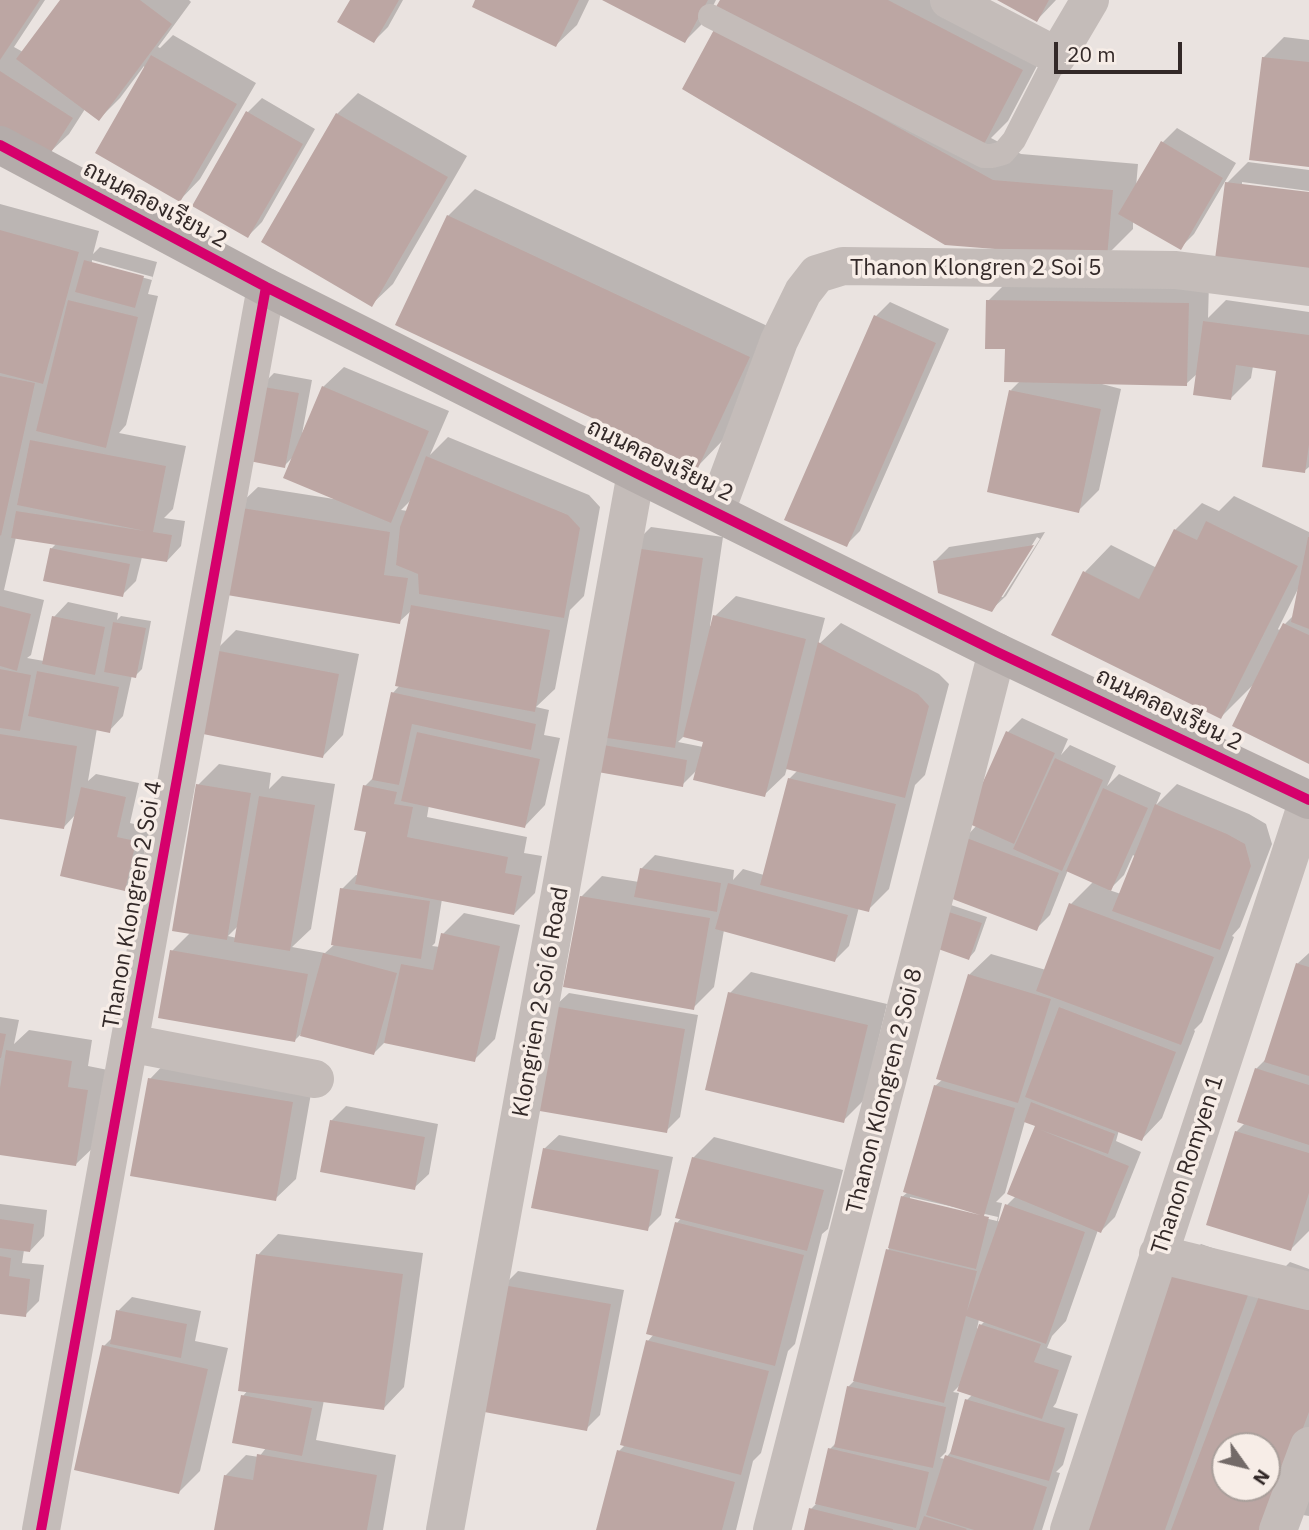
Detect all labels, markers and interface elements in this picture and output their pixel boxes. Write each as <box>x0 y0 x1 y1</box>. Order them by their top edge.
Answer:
scale bar <box>1057 28 1185 72</box>
text: 20 m <box>1067 40 1116 68</box>
street label: ถนนคลองเรียน 2 <box>78 155 232 255</box>
street label: Thanon Klongren 2 Soi 5 <box>850 254 1102 282</box>
street label: ถนนคลองเรียน 2 <box>582 414 738 508</box>
street label: ถนนคลองเรียน 2 <box>1091 663 1247 757</box>
street label: Thanon Klongren 2 Soi 4 <box>98 779 168 1031</box>
street label: Klongrien 2 Soi 6 Road <box>507 885 575 1119</box>
street label: Thanon Klongren 2 Soi 8 <box>841 966 929 1216</box>
street label: Thanon Romyen 1 <box>1146 1072 1230 1258</box>
north arrow <box>1211 1432 1281 1502</box>
text: N <box>1248 1465 1276 1490</box>

